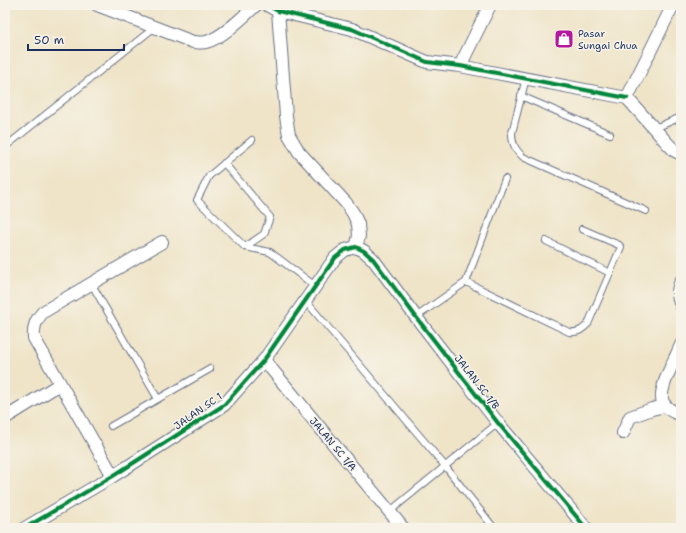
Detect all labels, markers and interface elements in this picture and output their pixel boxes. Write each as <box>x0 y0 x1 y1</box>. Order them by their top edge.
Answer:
scale bar <box>28 26 124 52</box>
place label: Pasar Sungai Chua <box>578 27 638 52</box>
shop icon: Pasar Sungai Chua <box>553 28 575 50</box>
text: 50 m <box>34 32 64 48</box>
street label: JALAN SC 1/B <box>452 352 502 412</box>
street label: JALAN SC 1 <box>171 390 225 432</box>
street label: JALAN SC 1/A <box>307 415 359 473</box>

